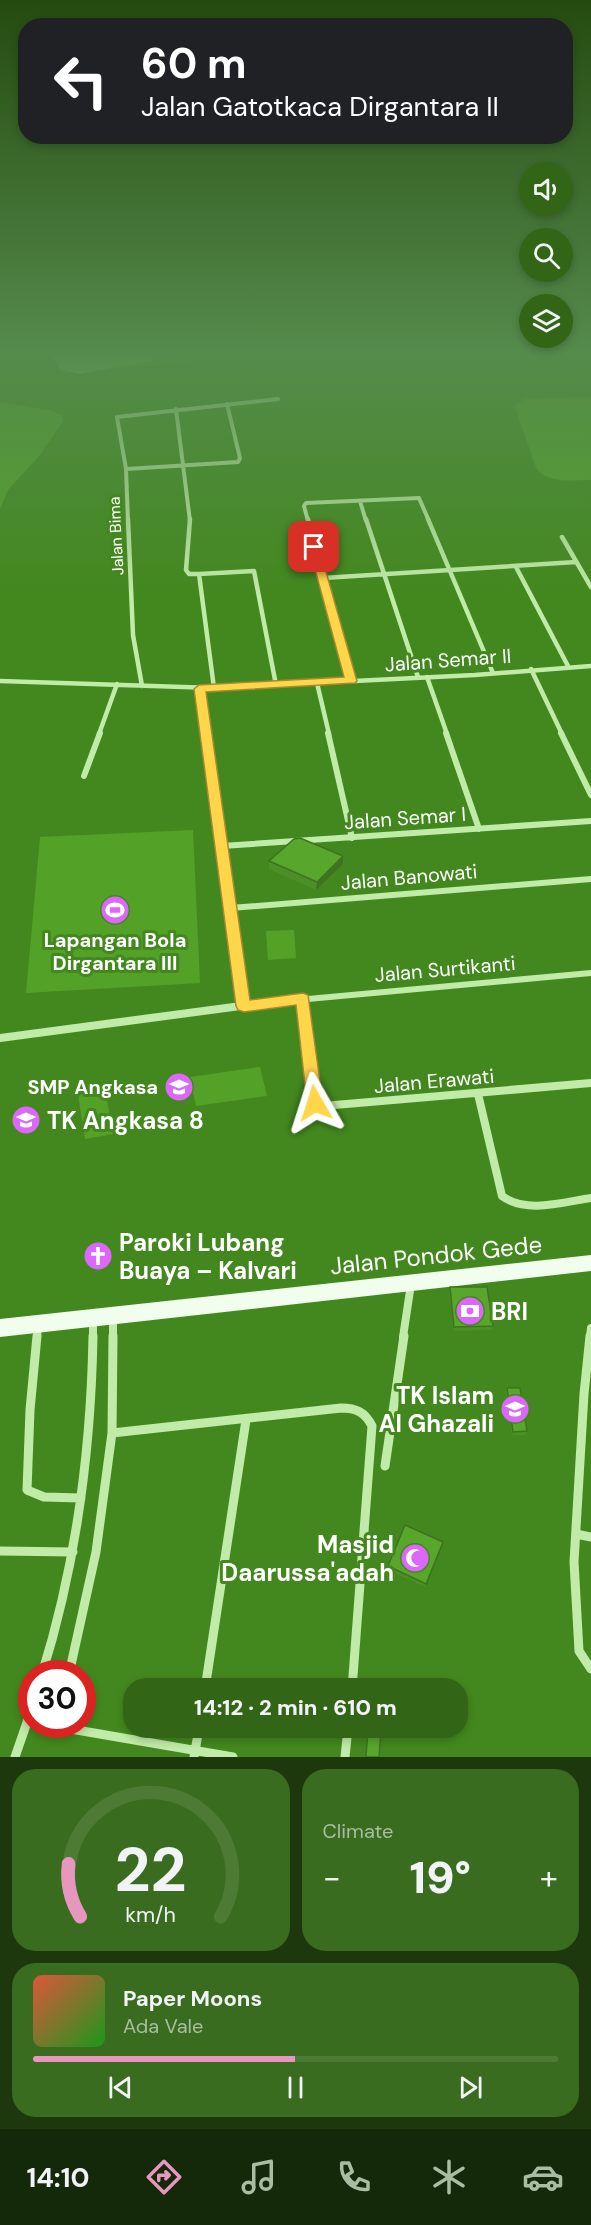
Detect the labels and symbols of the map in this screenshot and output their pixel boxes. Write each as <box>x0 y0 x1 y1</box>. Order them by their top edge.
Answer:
street label: Jalan Bima <box>103 496 129 576</box>
pin <box>288 521 339 572</box>
street label: Jalan Semar II <box>384 643 512 677</box>
street label: Jalan Semar I <box>343 801 467 835</box>
street label: Jalan Banowati <box>340 858 478 896</box>
sports icon: Lapangan Bola Dirgantara III <box>99 894 131 926</box>
place label: Lapangan Bola Dirgantara III <box>44 927 186 976</box>
street label: Jalan Surtikanti <box>374 950 516 988</box>
street label: Jalan Erawati <box>373 1063 495 1099</box>
school or university icon: SMP Angkasa <box>163 1071 195 1103</box>
position arrow <box>283 1071 347 1135</box>
place label: SMP Angkasa <box>28 1074 158 1100</box>
school or university icon: TK Angkasa 8 <box>10 1104 42 1136</box>
place label: TK Angkasa 8 <box>47 1105 204 1136</box>
place label: Paroki Lubang Buaya – Kalvari <box>119 1227 297 1286</box>
street label: Jalan Pondok Gede <box>328 1228 544 1282</box>
church icon: Paroki Lubang Buaya – Kalvari <box>82 1240 114 1272</box>
bank icon: BRI <box>454 1295 486 1327</box>
place label: BRI <box>491 1296 528 1327</box>
place label: TK Islam Al Ghazali <box>379 1380 494 1439</box>
school or university icon: TK Islam Al Ghazali <box>499 1393 531 1425</box>
place label: Masjid Daarussa'adah <box>221 1529 394 1588</box>
mosque icon: Masjid Daarussa'adah <box>399 1542 431 1574</box>
speed limit sign: 30 <box>18 1660 96 1738</box>

